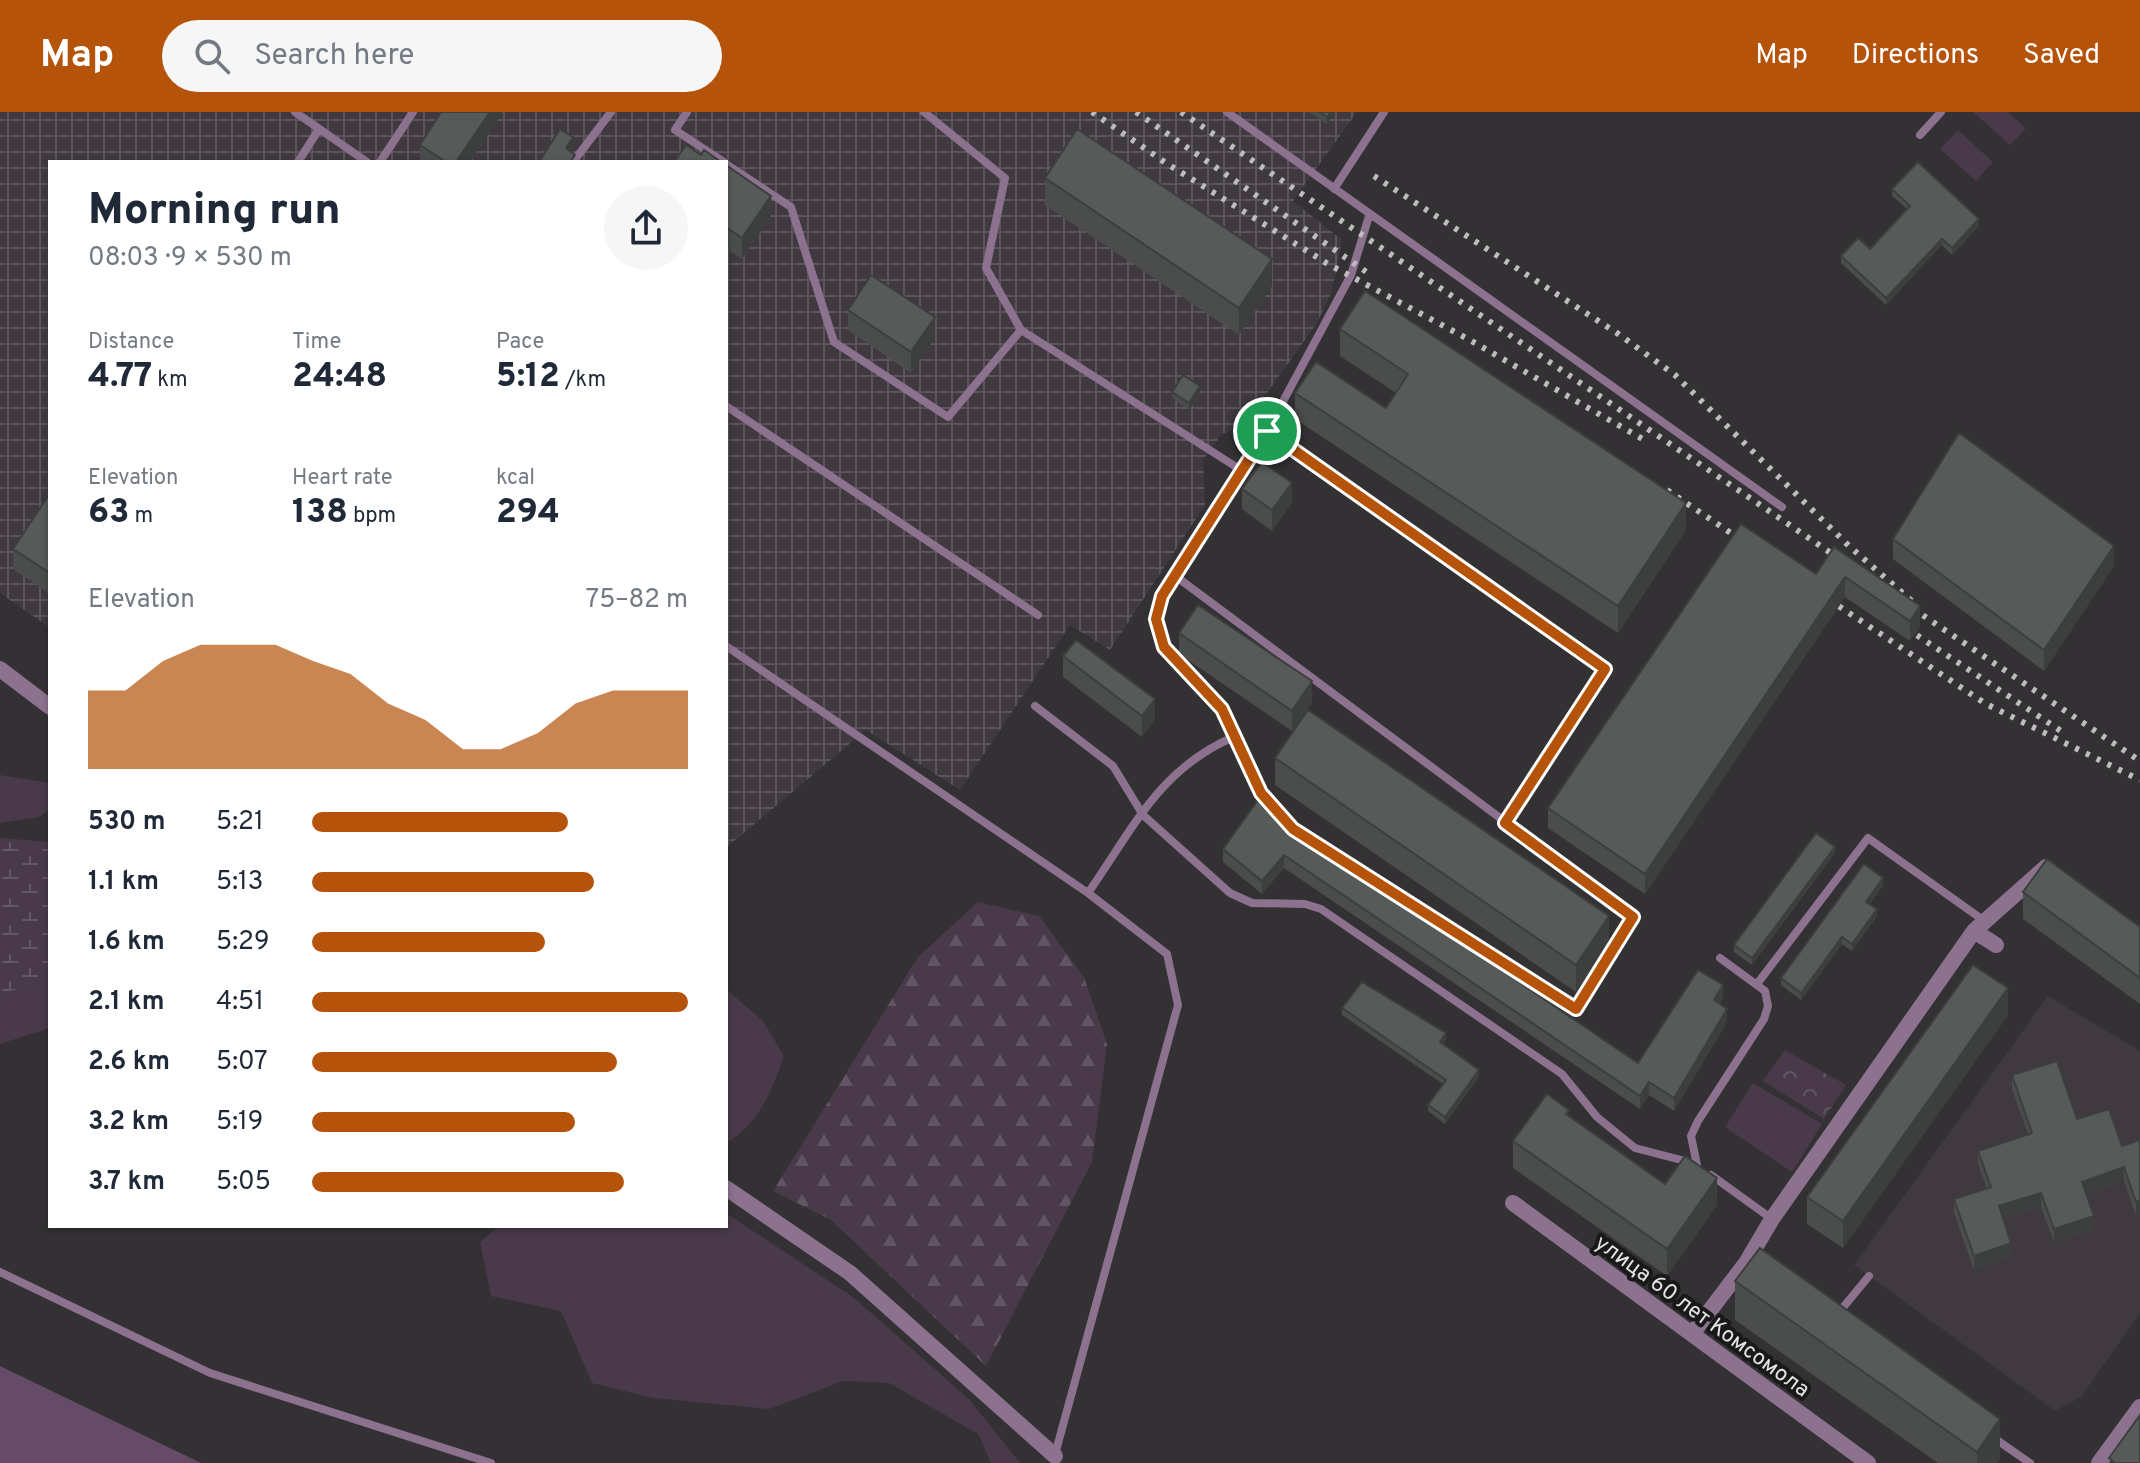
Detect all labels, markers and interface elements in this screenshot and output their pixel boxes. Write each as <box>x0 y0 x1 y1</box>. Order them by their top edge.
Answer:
search box <box>162 20 722 92</box>
text: Map <box>40 32 114 81</box>
icon: search <box>190 34 234 78</box>
text: Search here <box>254 38 414 75</box>
text: Map <box>1755 38 1808 74</box>
text: Directions <box>1852 38 1979 74</box>
text: Saved <box>2023 38 2100 74</box>
text: Morning run <box>88 184 341 240</box>
button: share <box>604 186 688 270</box>
text: 08:03 · 9 × 530 m <box>88 242 292 275</box>
text: Distance <box>88 329 174 356</box>
text: Time <box>292 329 341 356</box>
text: Pace <box>496 329 544 356</box>
text: 4.77 <box>88 356 152 399</box>
text: 24:48 <box>292 356 387 399</box>
text: 5:12 <box>496 356 560 399</box>
text: km <box>152 367 188 394</box>
text: /km <box>560 367 606 394</box>
pin <box>1233 397 1301 465</box>
icon: arrive <box>1245 409 1289 453</box>
text: Elevation <box>88 465 178 492</box>
text: Heart rate <box>292 465 393 492</box>
text: kcal <box>496 465 535 492</box>
text: 63 <box>88 492 129 535</box>
text: 138 <box>292 492 348 535</box>
text: 294 <box>496 492 560 535</box>
text: m <box>129 503 153 530</box>
text: bpm <box>348 503 396 530</box>
text: Elevation <box>88 584 195 617</box>
text: 75–82 m <box>586 584 688 617</box>
text: 530 m <box>88 806 165 839</box>
text: 5:21 <box>216 806 264 839</box>
text: 1.1 km <box>88 866 159 899</box>
text: 5:13 <box>216 866 263 899</box>
text: 1.6 km <box>88 926 165 959</box>
text: 5:29 <box>216 926 269 959</box>
text: 2.1 km <box>88 986 164 1019</box>
text: 4:51 <box>216 986 264 1019</box>
text: 2.6 km <box>88 1046 170 1079</box>
text: 5:07 <box>216 1046 267 1079</box>
text: 3.2 km <box>88 1106 169 1139</box>
text: 5:19 <box>216 1106 263 1139</box>
text: 3.7 km <box>88 1166 165 1199</box>
text: 5:05 <box>216 1166 271 1199</box>
street label: улица 60 лет Комсомола <box>1589 1230 1814 1404</box>

